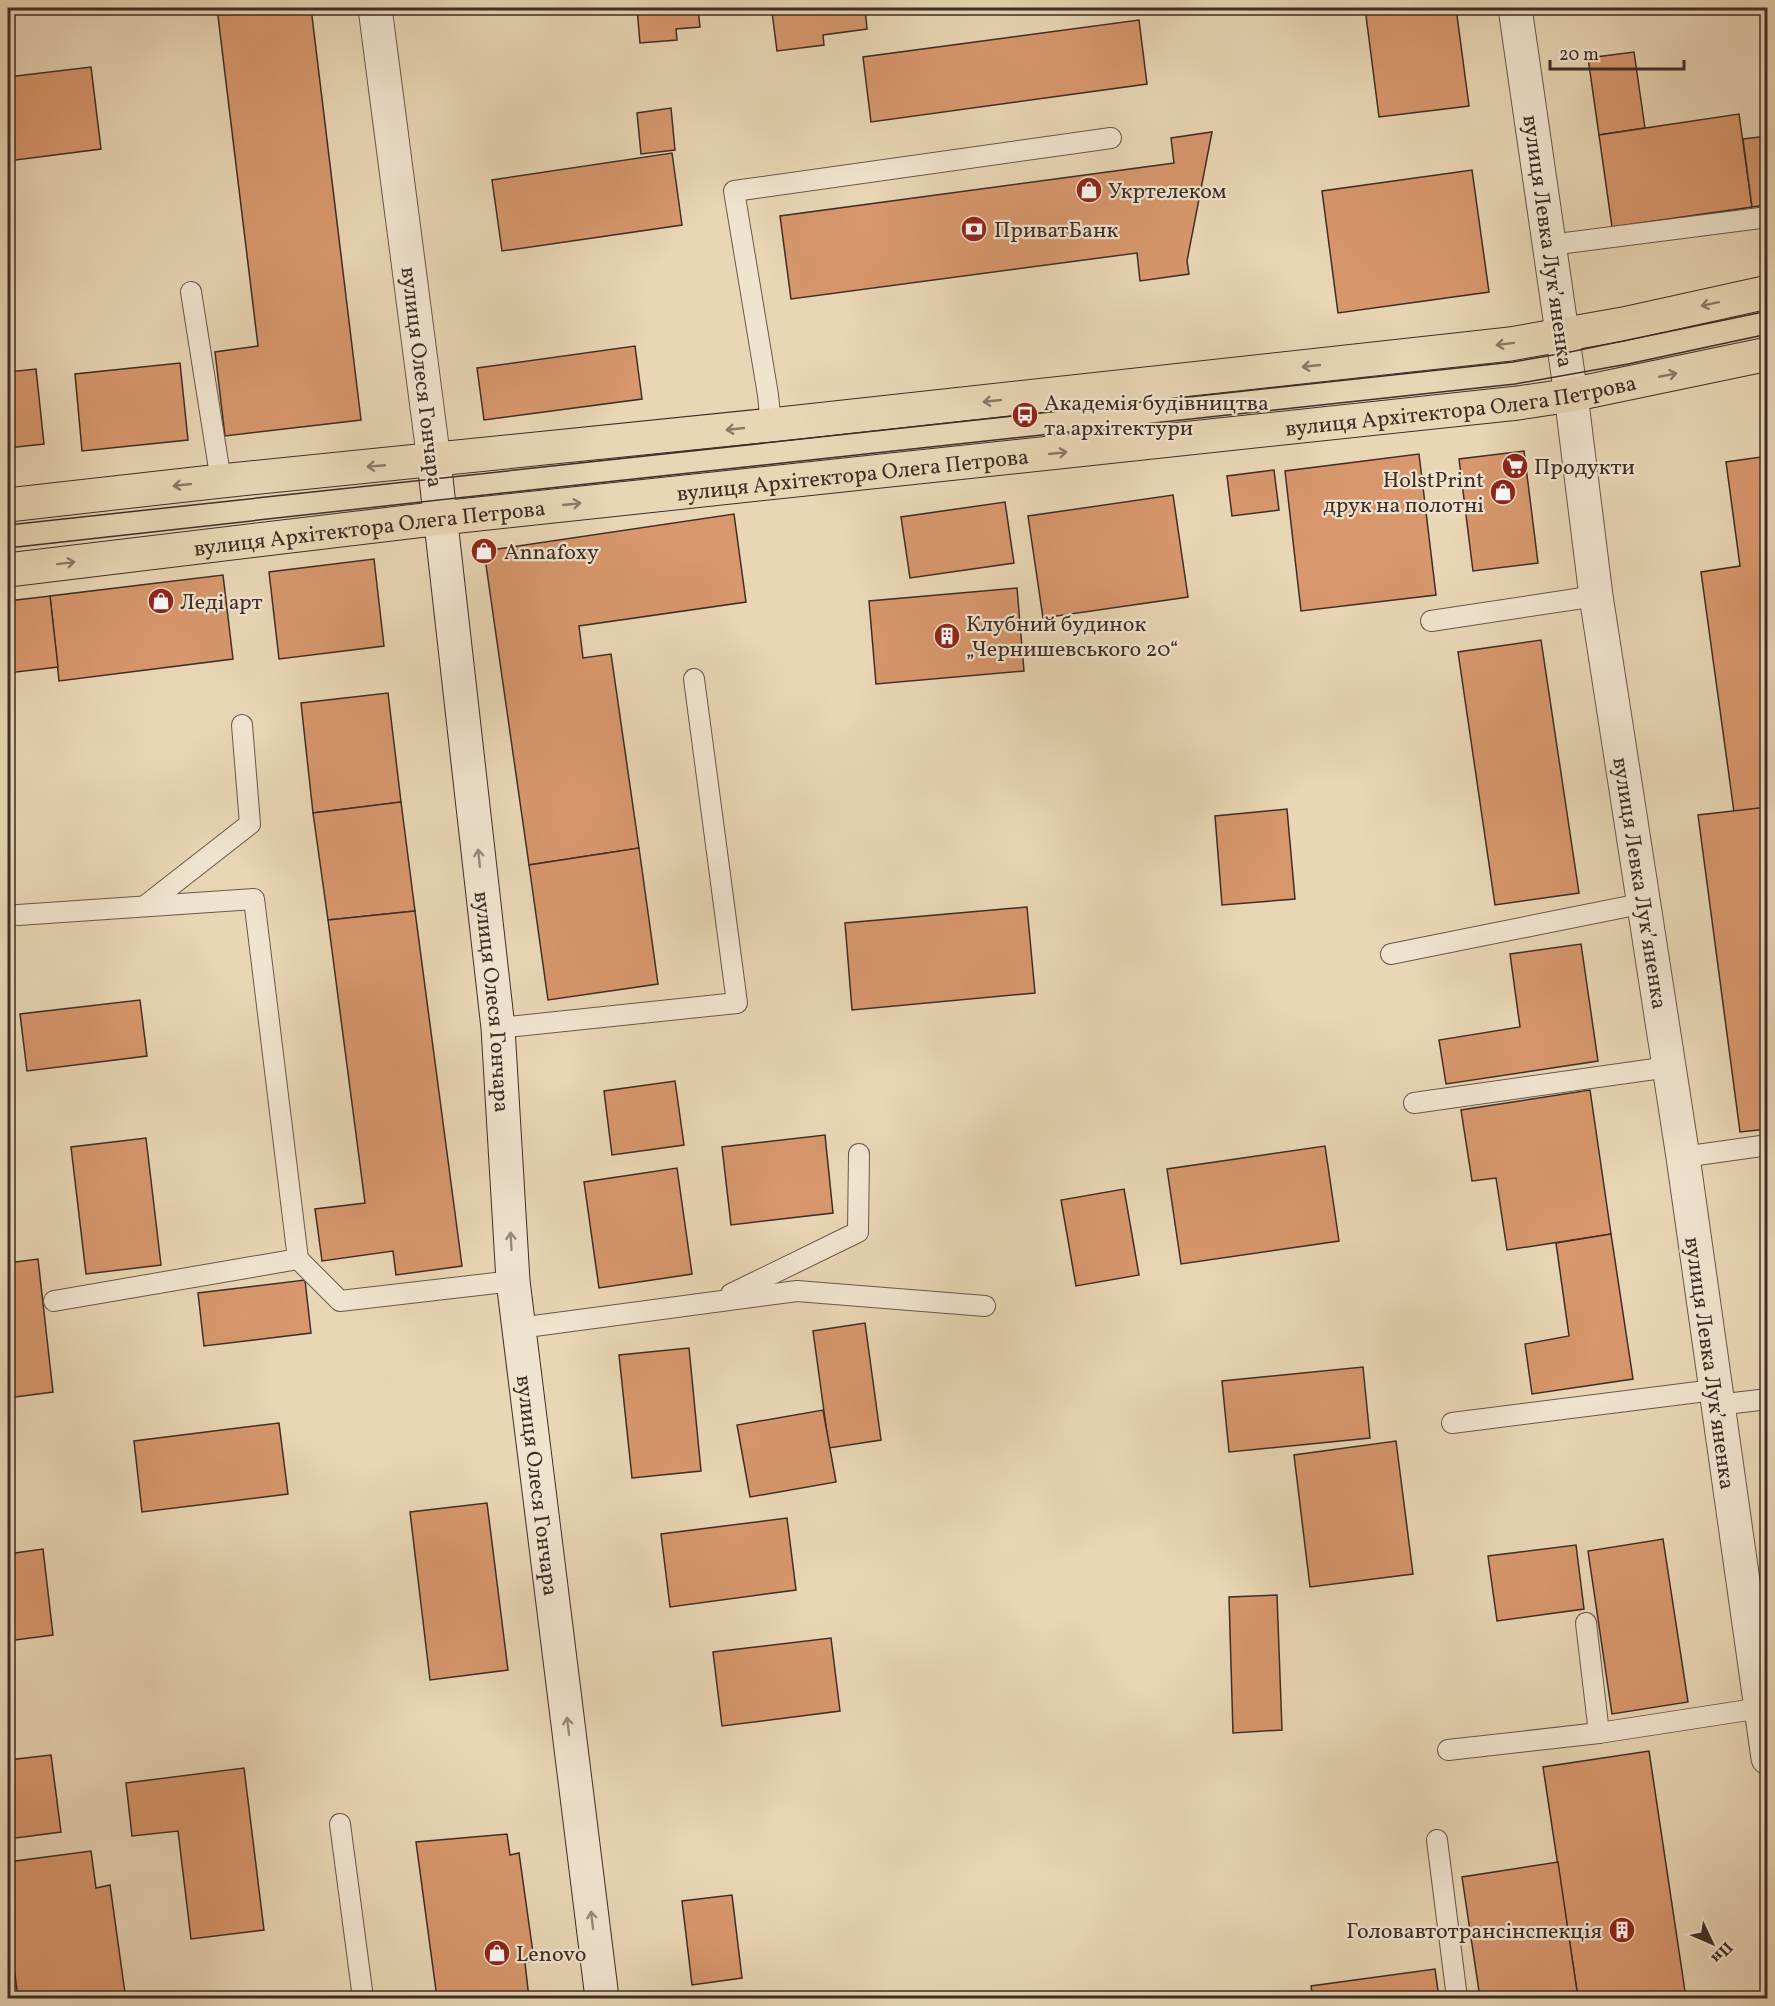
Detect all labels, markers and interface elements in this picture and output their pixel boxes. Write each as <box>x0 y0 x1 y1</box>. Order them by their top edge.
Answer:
scale bar <box>1550 33 1684 71</box>
text: 20 m <box>1559 43 1599 68</box>
street label: вулиця Левка Лукʼяненка <box>1513 113 1580 370</box>
shop icon: Укртелеком <box>1074 175 1104 205</box>
place label: Укртелеком <box>1108 177 1227 208</box>
bank icon: ПриватБанк <box>959 214 989 244</box>
place label: ПриватБанк <box>994 216 1118 247</box>
street label: вулиця Олеся Гончара <box>392 265 449 490</box>
one-way arrow <box>1701 299 1721 310</box>
one-way arrow <box>1495 339 1515 350</box>
one-way arrow <box>1301 360 1321 371</box>
street label: вулиця Архітектора Олега Петрова <box>1284 369 1639 446</box>
one-way arrow <box>1658 369 1678 380</box>
place label: Академія будівництва та архітектури <box>1044 389 1269 445</box>
one-way arrow <box>982 395 1002 406</box>
bus stop icon: Академія будівництва та архітектури <box>1010 400 1040 430</box>
one-way arrow <box>726 424 746 435</box>
street label: вулиця Архітектора Олега Петрова <box>675 442 1030 511</box>
one-way arrow <box>1048 447 1068 458</box>
supermarket icon: Продукти <box>1500 451 1530 481</box>
place label: Продукти <box>1534 453 1635 484</box>
one-way arrow <box>366 461 386 472</box>
place label: HolstPrint друк на полотні <box>1323 466 1484 522</box>
shop icon: HolstPrint друк на полотні <box>1488 477 1518 507</box>
one-way arrow <box>172 480 192 491</box>
street label: вулиця Архітектора Олега Петрова <box>192 494 547 566</box>
one-way arrow <box>562 498 582 509</box>
shop icon: Annafoxy <box>469 536 499 566</box>
place label: Annafoxy <box>504 538 599 569</box>
one-way arrow <box>55 557 75 568</box>
shop icon: Леді арт <box>146 586 176 616</box>
place label: Леді арт <box>180 588 263 619</box>
place label: Клубний будинок „Чернишевського 20“ <box>966 610 1178 666</box>
building icon: Клубний будинок „Чернишевського 20“ <box>932 621 962 651</box>
street label: вулиця Левка Лукʼяненка <box>1603 755 1674 1012</box>
one-way arrow <box>473 849 484 868</box>
street label: вулиця Олеся Гончара <box>465 890 516 1114</box>
one-way arrow <box>505 1231 516 1251</box>
street label: вулиця Левка Лукʼяненка <box>1675 1235 1742 1492</box>
street label: вулиця Олеся Гончара <box>507 1373 565 1598</box>
one-way arrow <box>563 1717 574 1737</box>
one-way arrow <box>587 1910 598 1930</box>
north arrow <box>1682 1913 1742 1973</box>
building icon: Головавтотрансінспекція <box>1607 1915 1637 1945</box>
place label: Головавтотрансінспекція <box>1346 1917 1602 1948</box>
text: Пн <box>1706 1936 1737 1968</box>
shop icon: Lenovo <box>482 1938 512 1968</box>
place label: Lenovo <box>516 1940 586 1971</box>

